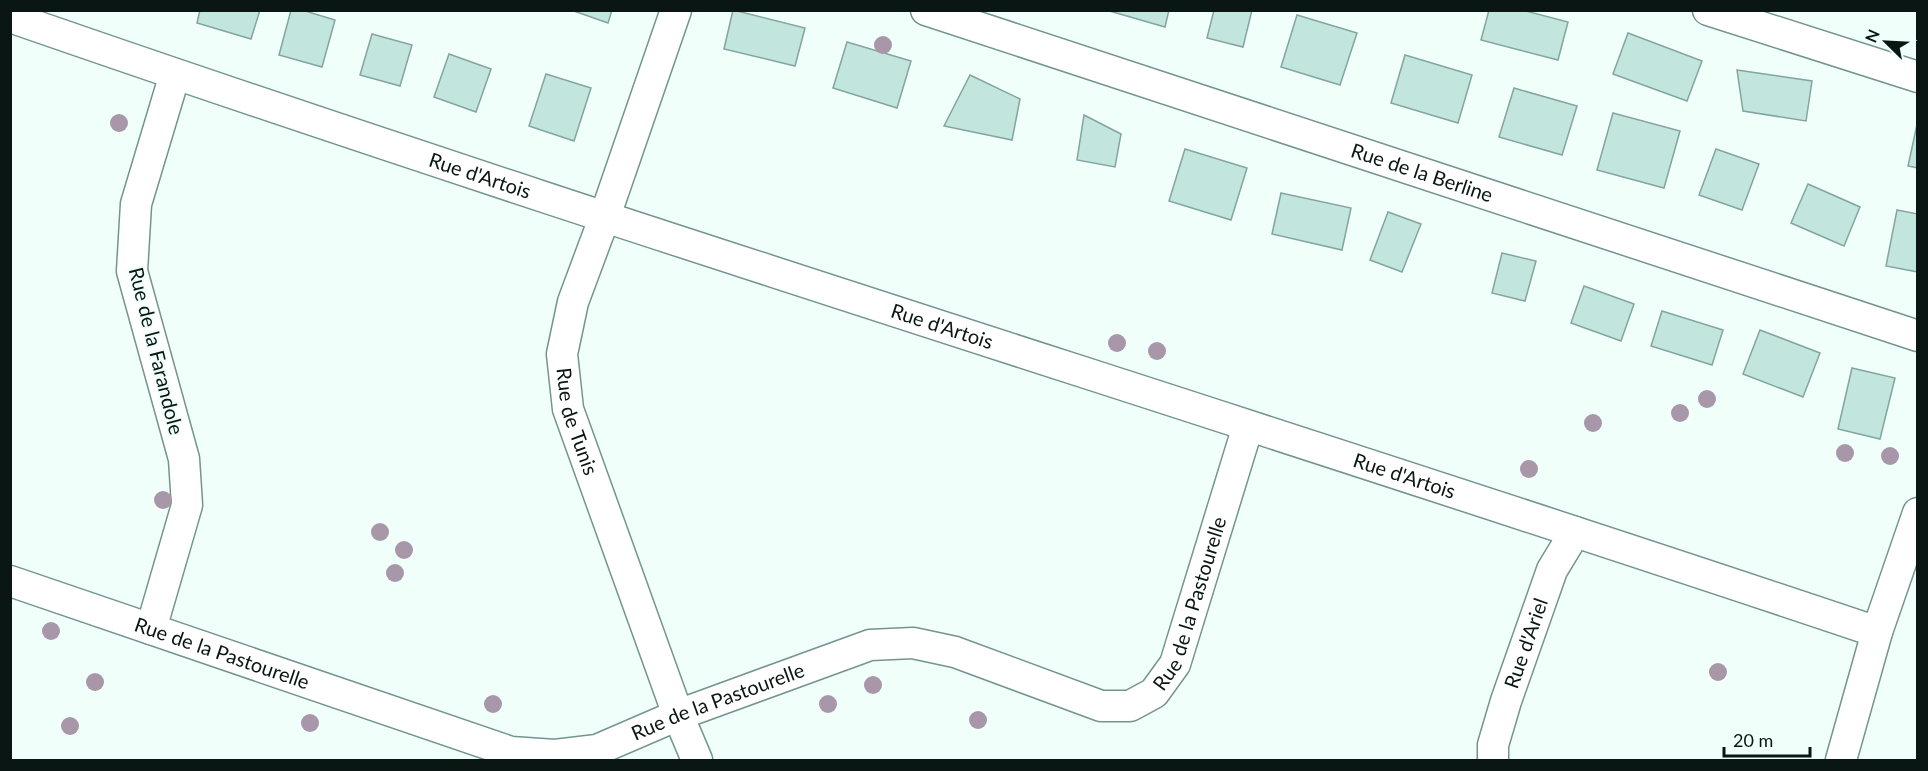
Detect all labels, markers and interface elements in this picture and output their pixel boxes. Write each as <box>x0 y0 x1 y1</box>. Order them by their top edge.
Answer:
north arrow <box>1856 12 1916 72</box>
text: N <box>1861 26 1883 45</box>
street label: Rue de la Berline <box>1348 138 1496 206</box>
street label: Rue d'Artois <box>426 147 534 203</box>
street label: Rue de la Farandole <box>125 265 189 437</box>
street label: Rue d'Artois <box>888 298 996 353</box>
street label: Rue de Tunis <box>553 366 604 478</box>
street label: Rue d'Artois <box>1351 447 1459 503</box>
street label: Rue de la Pastourelle <box>1147 514 1231 694</box>
street label: Rue d'Ariel <box>1498 595 1552 691</box>
street label: Rue de la Pastourelle <box>132 611 313 693</box>
street label: Rue de la Pastourelle <box>627 657 807 745</box>
scale bar <box>1724 720 1810 758</box>
text: 20 m <box>1733 729 1773 751</box>

